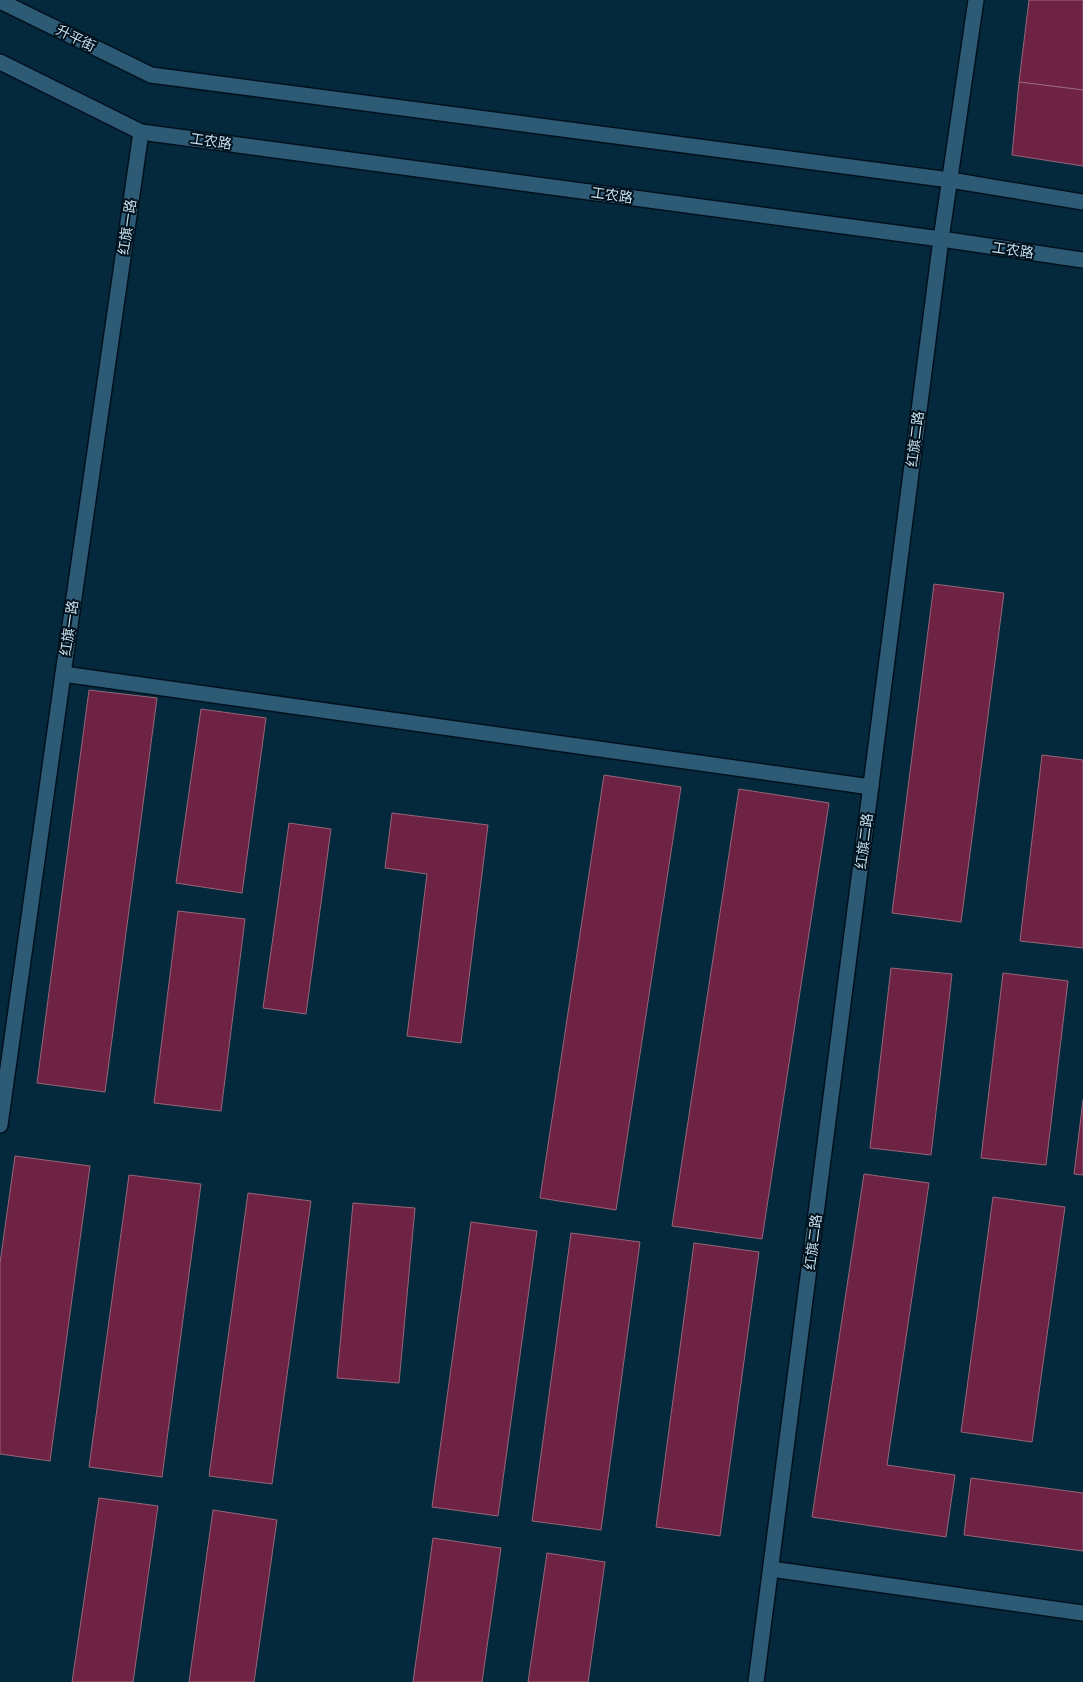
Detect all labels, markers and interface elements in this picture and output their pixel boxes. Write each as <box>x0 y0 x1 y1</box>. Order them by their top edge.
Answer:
street label: 升平街 <box>53 20 99 56</box>
street label: 工农路 <box>189 128 233 154</box>
street label: 工农路 <box>590 182 634 208</box>
street label: 红旗一路 <box>113 198 141 256</box>
street label: 工农路 <box>991 237 1035 263</box>
street label: 红旗二路 <box>902 410 928 468</box>
street label: 红旗一路 <box>55 599 83 657</box>
street label: 红旗二路 <box>851 812 877 870</box>
street label: 红旗二路 <box>800 1213 826 1271</box>

